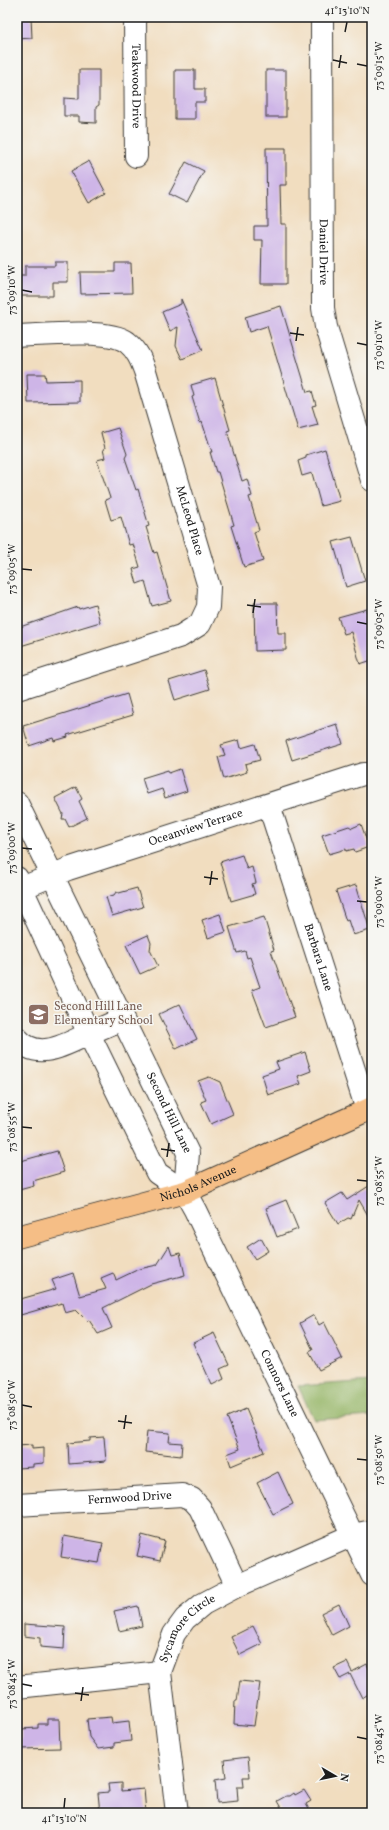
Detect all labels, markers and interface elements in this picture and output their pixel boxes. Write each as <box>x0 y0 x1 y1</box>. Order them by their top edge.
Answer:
text: 41°13'10"N <box>324 4 370 18</box>
text: 73°09'15"W <box>372 42 386 90</box>
street label: Teakwood Drive <box>127 43 144 129</box>
street label: Daniel Drive <box>315 219 331 286</box>
text: 73°09'10"W <box>5 265 19 315</box>
text: 73°09'10"W <box>372 320 386 370</box>
street label: McLeod Place <box>171 484 207 558</box>
text: 73°09'05"W <box>5 544 19 594</box>
text: 73°09'05"W <box>372 599 386 649</box>
street label: Oceanview Terrace <box>147 805 245 851</box>
text: 73°09'00"W <box>5 822 19 874</box>
text: 73°09'00"W <box>372 876 386 928</box>
street label: Barbara Lane <box>300 922 336 993</box>
place label: Second Hill Lane Elementary School <box>54 999 153 1029</box>
school or university icon: Second Hill Lane Elementary School <box>25 1001 51 1027</box>
street label: Second Hill Lane <box>142 1070 195 1156</box>
text: 73°08'55"W <box>5 1102 19 1152</box>
text: 73°08'55"W <box>372 1156 386 1206</box>
street label: Nichols Avenue <box>158 1162 239 1206</box>
street label: Connors Lane <box>256 1347 303 1420</box>
text: 73°08'50"W <box>5 1380 19 1430</box>
text: 73°08'50"W <box>372 1435 386 1485</box>
street label: Fernwood Drive <box>87 1488 173 1509</box>
street label: Sycamore Circle <box>156 1591 219 1665</box>
text: 73°08'45"W <box>5 1659 19 1709</box>
text: 73°08'45"W <box>372 1714 386 1764</box>
north arrow <box>315 1756 355 1796</box>
text: N <box>335 1772 351 1782</box>
text: 41°13'10"N <box>41 1812 87 1826</box>

